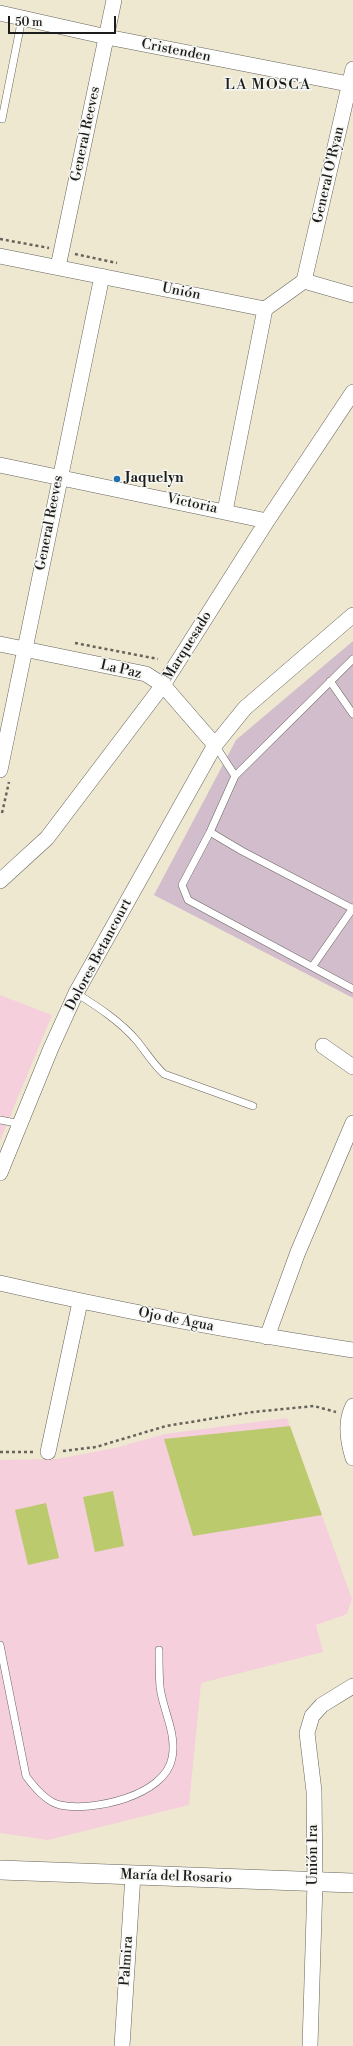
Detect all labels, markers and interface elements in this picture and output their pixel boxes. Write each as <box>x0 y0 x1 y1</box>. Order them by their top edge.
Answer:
scale bar <box>10 8 118 34</box>
text: 50 m <box>15 15 43 30</box>
street label: Cristenden <box>140 36 212 66</box>
district label: LA MOSCA <box>225 76 311 94</box>
street label: General Reeves <box>68 85 104 183</box>
street label: General O'Ryan <box>310 125 348 225</box>
street label: Unión <box>160 280 202 304</box>
place label: Jaquelyn <box>125 471 183 487</box>
street label: General Reeves <box>33 474 67 572</box>
marker: Jaquelyn <box>112 474 122 484</box>
street label: Victoria <box>165 490 219 518</box>
street label: Marquesado <box>160 608 216 684</box>
street label: La Paz <box>99 657 143 683</box>
street label: Dolores Betancourt <box>62 896 136 1014</box>
street label: Ojo de Agua <box>137 1304 215 1336</box>
street label: Unión 1ra <box>306 1824 322 1886</box>
street label: María del Rosario <box>120 1867 232 1887</box>
street label: Palmira <box>117 1935 137 1987</box>

